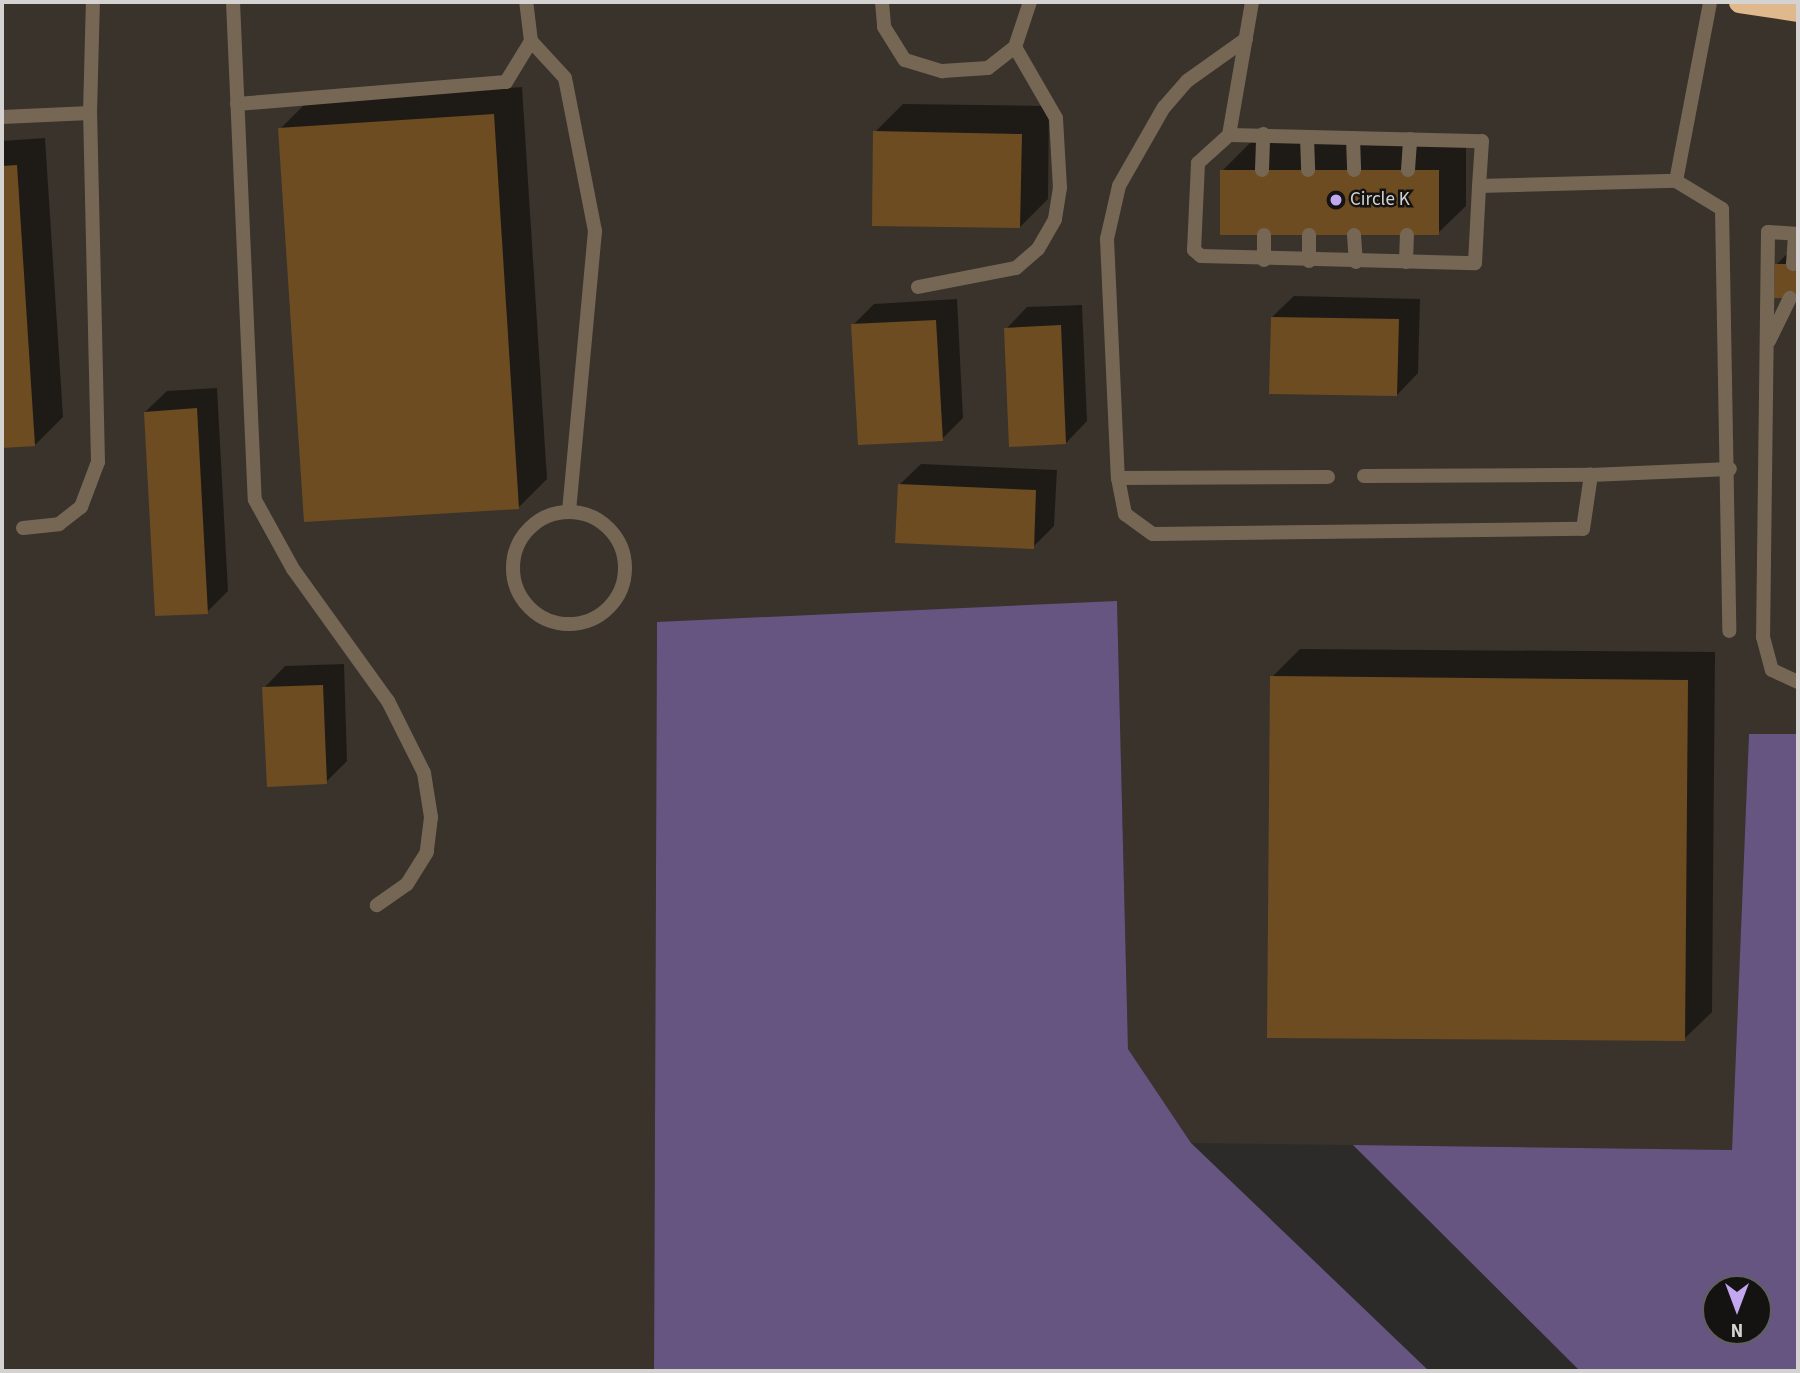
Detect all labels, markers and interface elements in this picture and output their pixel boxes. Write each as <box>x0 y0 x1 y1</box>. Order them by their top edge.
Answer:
place label: Circle K <box>1350 189 1410 211</box>
marker: Circle K <box>1328 192 1344 208</box>
north arrow <box>1702 1275 1772 1345</box>
text: N <box>1731 1316 1743 1343</box>

